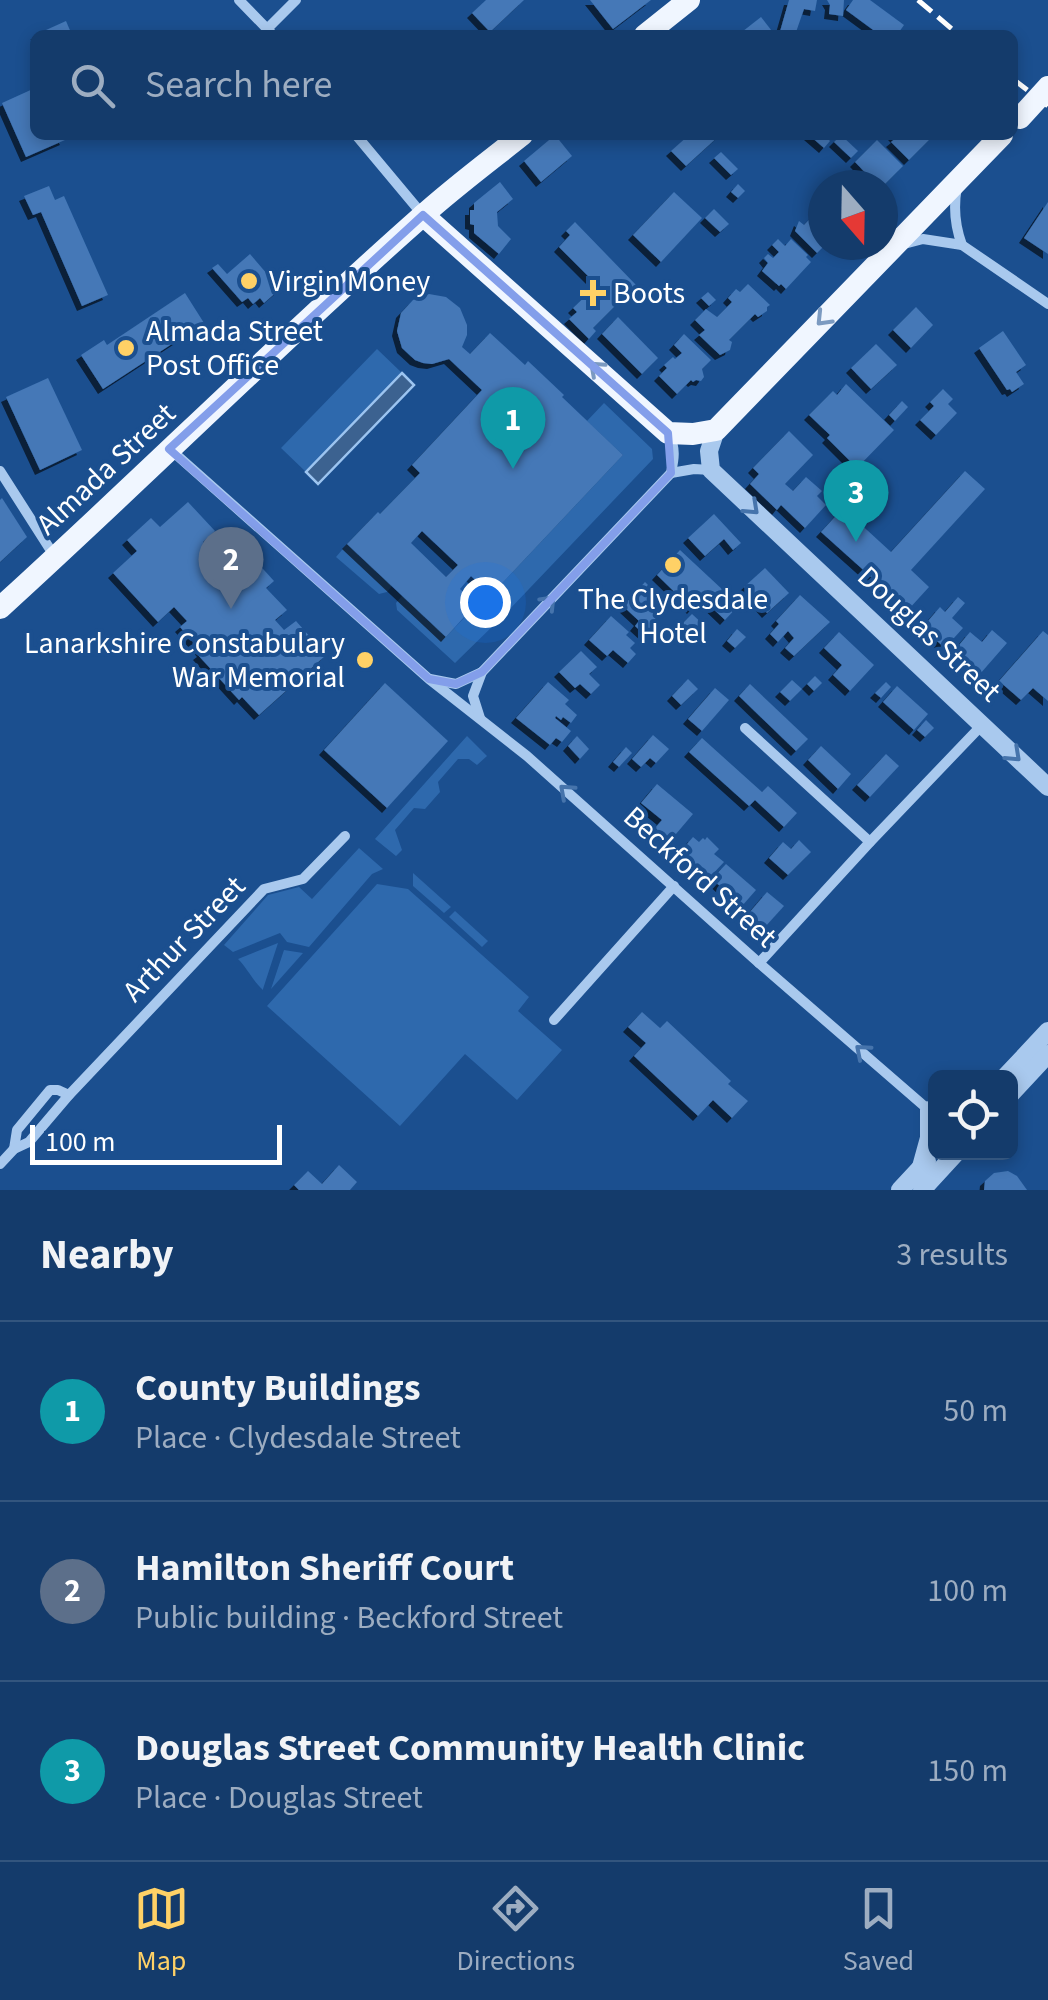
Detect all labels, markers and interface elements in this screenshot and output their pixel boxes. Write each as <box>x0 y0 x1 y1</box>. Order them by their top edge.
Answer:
search box <box>30 30 1018 140</box>
icon: search <box>65 58 120 113</box>
text: Search here <box>145 58 332 112</box>
north arrow <box>808 170 898 260</box>
place label: Virgin Money <box>269 260 430 303</box>
marker: Virgin Money <box>238 270 260 292</box>
place label: Boots <box>613 272 685 315</box>
marker: Boots <box>582 282 604 304</box>
one-way arrow <box>817 308 835 326</box>
place label: Almada Street Post Office <box>146 310 323 387</box>
marker: Almada Street Post Office <box>115 337 137 359</box>
one-way arrow <box>589 362 607 380</box>
pin: 1 <box>480 386 546 469</box>
street label: Almada Street <box>27 393 185 545</box>
pin: 3 <box>824 460 888 542</box>
one-way arrow <box>740 496 758 514</box>
pin: 2 <box>198 526 264 609</box>
marker: The Clydesdale Hotel <box>662 554 684 576</box>
street label: Douglas Street <box>848 556 1010 712</box>
your location <box>460 577 511 628</box>
place label: The Clydesdale Hotel <box>578 578 768 655</box>
one-way arrow <box>537 595 555 613</box>
place label: Lanarkshire Constabulary War Memorial <box>24 622 345 699</box>
marker: Lanarkshire Constabulary War Memorial <box>354 649 376 671</box>
one-way arrow <box>1002 743 1021 761</box>
one-way arrow <box>559 784 578 802</box>
street label: Beckford Street <box>614 796 786 958</box>
street label: Arthur Street <box>113 866 255 1012</box>
one-way arrow <box>856 1045 874 1063</box>
map controls <box>928 1070 1018 1160</box>
button: locate <box>928 1070 1018 1160</box>
scale bar <box>30 1120 282 1164</box>
text: 100 m <box>45 1122 116 1162</box>
text: Nearby <box>40 1225 174 1285</box>
text: 3 results <box>896 1232 1008 1278</box>
text: County Buildings <box>135 1361 421 1415</box>
text: 1 <box>64 1388 81 1434</box>
text: 50 m <box>943 1388 1008 1434</box>
text: Place · Clydesdale Street <box>135 1415 461 1461</box>
text: Hamilton Sheriff Court <box>135 1541 514 1595</box>
text: 2 <box>64 1568 81 1614</box>
text: 100 m <box>927 1568 1008 1614</box>
text: Public building · Beckford Street <box>135 1595 563 1641</box>
text: Douglas Street Community Health Clinic <box>135 1721 805 1775</box>
text: 3 <box>64 1748 81 1794</box>
text: 150 m <box>927 1748 1008 1794</box>
text: Place · Douglas Street <box>135 1775 423 1821</box>
tab: Map <box>134 1881 189 1981</box>
tab: Directions <box>457 1881 575 1981</box>
tab: Saved <box>843 1881 914 1981</box>

